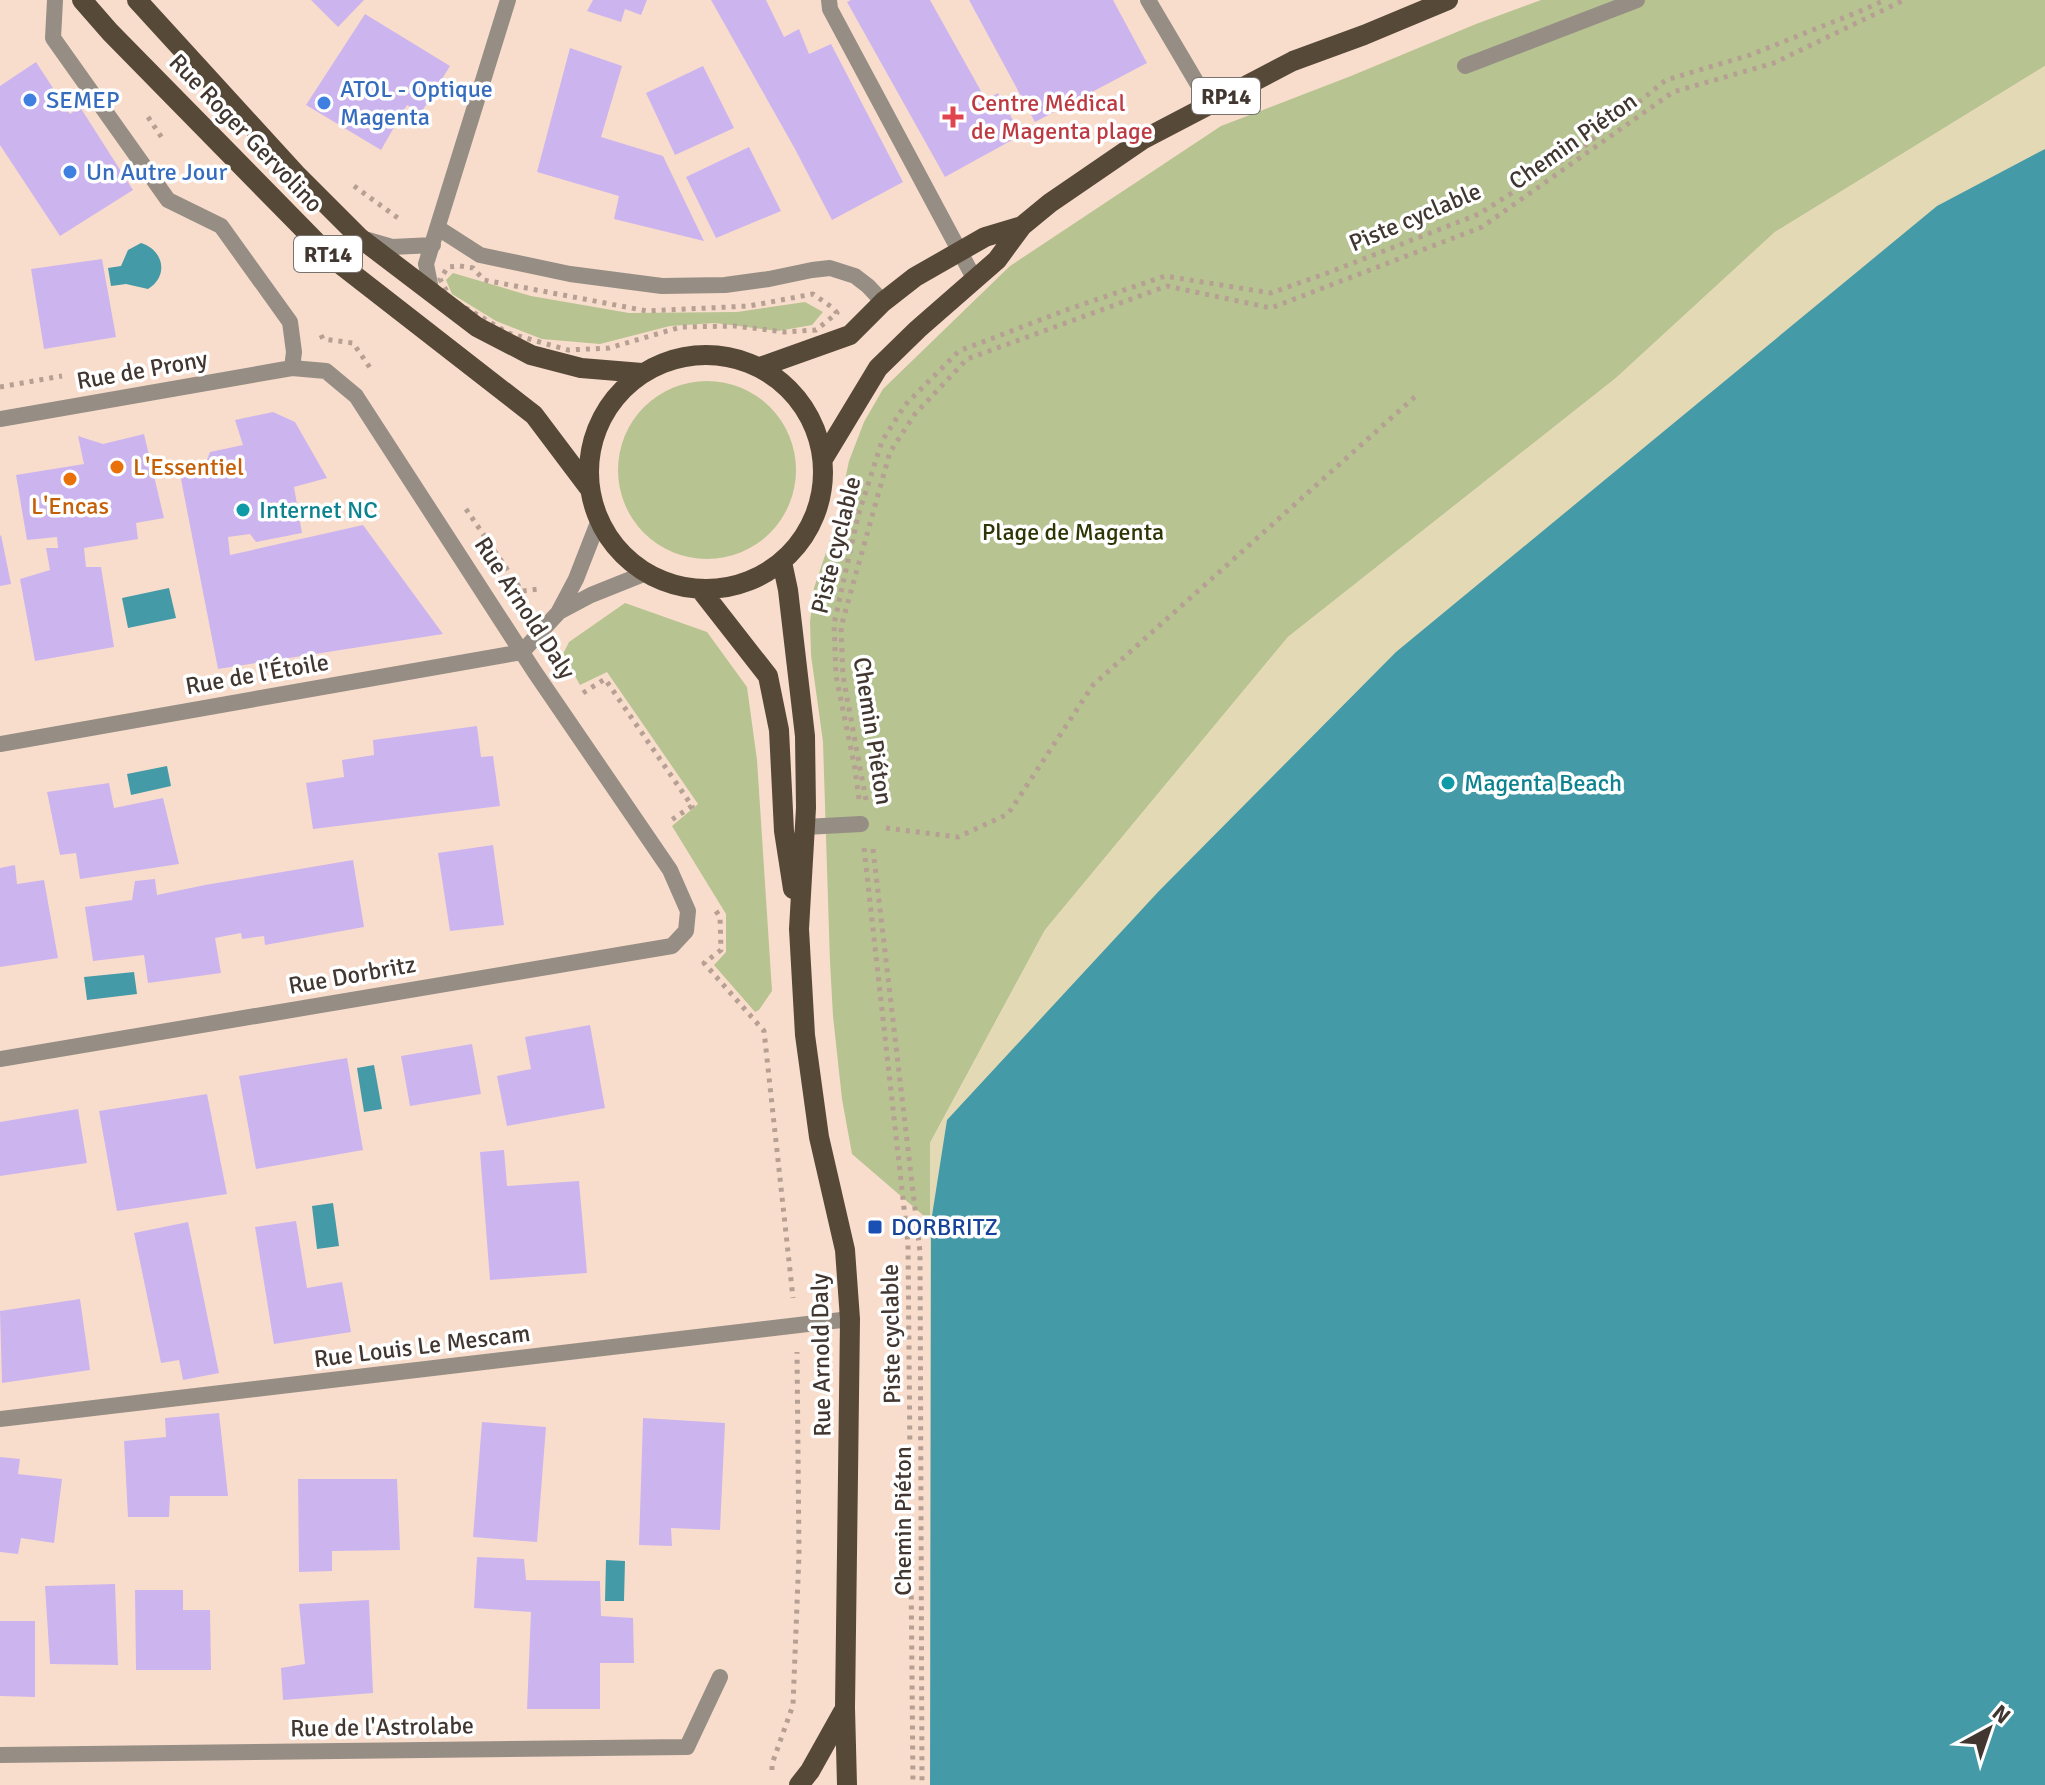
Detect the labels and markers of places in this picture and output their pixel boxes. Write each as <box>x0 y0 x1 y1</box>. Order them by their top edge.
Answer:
place label: ATOL - Optique Magenta <box>340 74 493 132</box>
place label: SEMEP <box>46 85 120 115</box>
place label: Centre Médical de Magenta plage <box>971 88 1153 146</box>
marker: SEMEP <box>21 91 39 109</box>
marker: ATOL - Optique Magenta <box>315 94 333 112</box>
marker: Centre Médical de Magenta plage <box>942 106 964 128</box>
place label: Un Autre Jour <box>86 157 227 187</box>
marker: Un Autre Jour <box>61 163 79 181</box>
place label: L'Essentiel <box>133 452 244 482</box>
marker: L'Essentiel <box>108 458 126 476</box>
marker: L'Encas <box>61 470 79 488</box>
place label: L'Encas <box>31 491 109 521</box>
place label: Internet NC <box>259 495 378 525</box>
marker: Internet NC <box>234 501 252 519</box>
place label: Magenta Beach <box>1464 768 1622 798</box>
marker: Magenta Beach <box>1439 774 1457 792</box>
place label: DORBRITZ <box>891 1212 998 1242</box>
marker: DORBRITZ <box>866 1218 884 1236</box>

